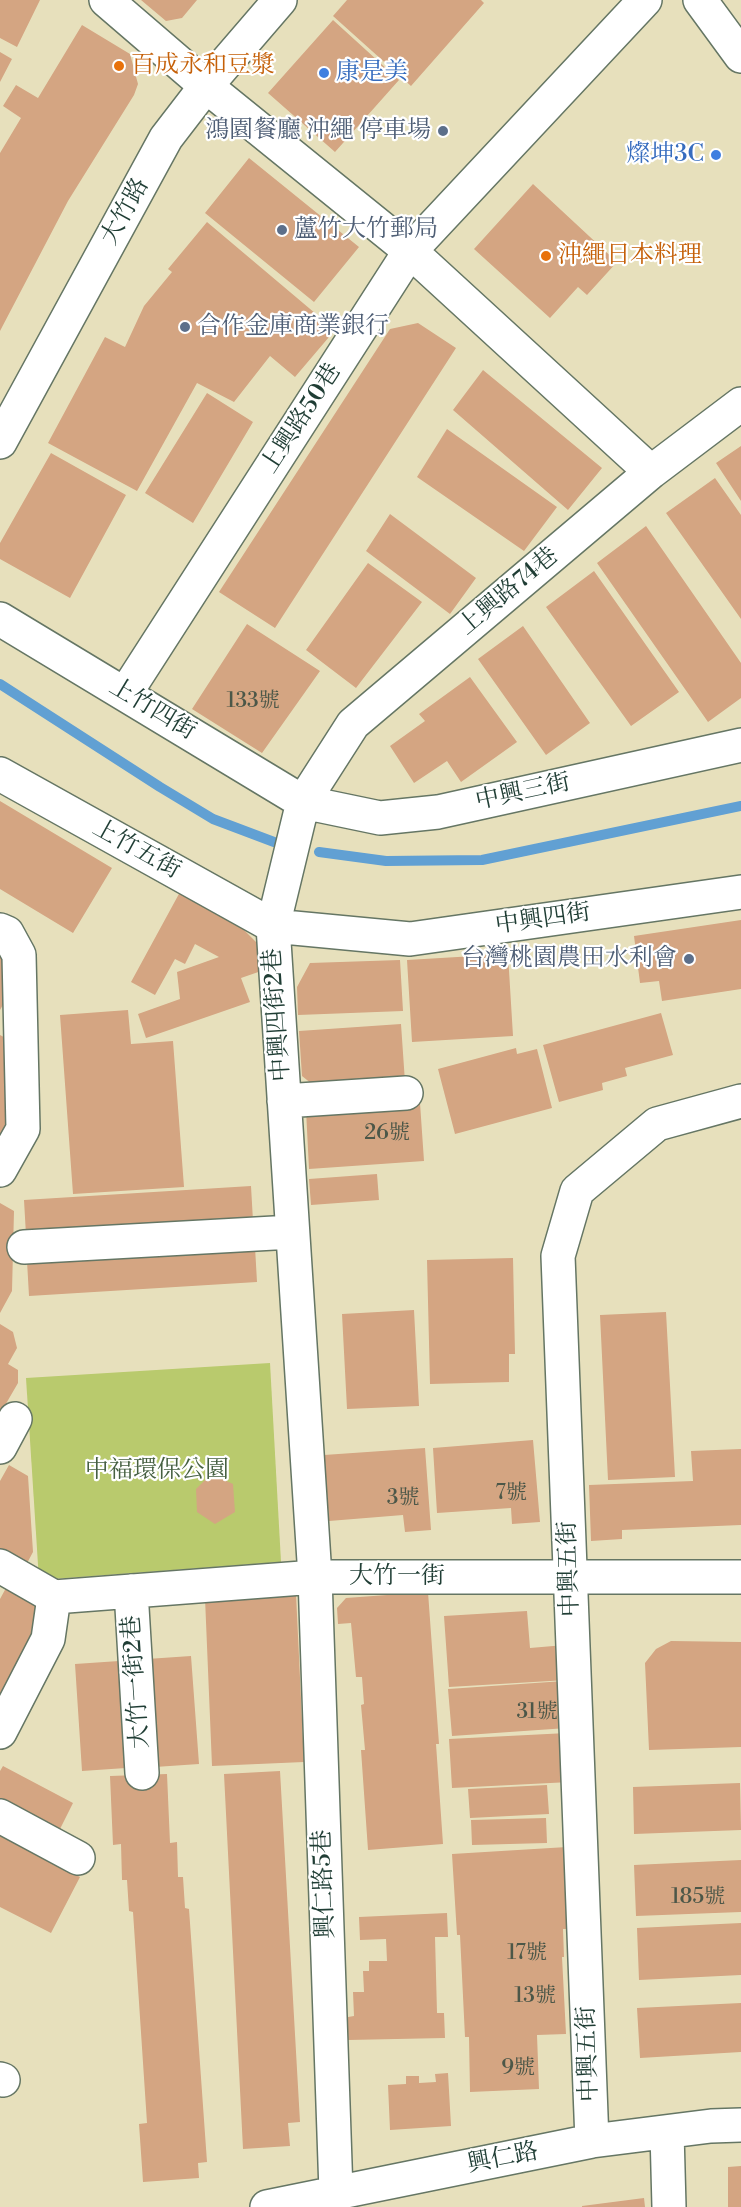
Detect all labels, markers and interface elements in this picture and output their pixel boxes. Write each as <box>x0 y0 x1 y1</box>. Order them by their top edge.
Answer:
place label: 百成永和豆漿 <box>131 52 275 80</box>
marker: 百成永和豆漿 <box>112 59 126 73</box>
place label: 康是美 <box>336 59 408 87</box>
marker: 康是美 <box>317 66 331 80</box>
place label: 鴻園餐廳 沖繩 停車場 <box>205 117 431 145</box>
marker: 鴻園餐廳 沖繩 停車場 <box>436 124 450 138</box>
place label: 燦坤3C <box>626 141 704 169</box>
marker: 燦坤3C <box>709 148 723 162</box>
street label: 大竹路 <box>96 174 156 250</box>
place label: 蘆竹大竹郵局 <box>294 216 438 244</box>
marker: 蘆竹大竹郵局 <box>275 223 289 237</box>
place label: 沖繩日本料理 <box>558 242 702 270</box>
marker: 沖繩日本料理 <box>539 249 553 263</box>
place label: 合作金庫商業銀行 <box>197 313 389 341</box>
marker: 合作金庫商業銀行 <box>178 320 192 334</box>
street label: 上興路50巷 <box>256 359 348 479</box>
street label: 上興路74巷 <box>453 542 565 642</box>
street label: 上竹四街 <box>103 673 201 747</box>
house number: 133號 <box>226 689 280 715</box>
street label: 中興三街 <box>473 769 573 817</box>
street label: 上竹五街 <box>87 814 185 886</box>
street label: 中興四街 <box>493 899 593 941</box>
place label: 台灣桃園農田水利會 <box>461 945 677 973</box>
street label: 中興四街2巷 <box>259 947 297 1083</box>
marker: 台灣桃園農田水利會 <box>682 952 696 966</box>
house number: 26號 <box>364 1121 410 1147</box>
park label: 中福環保公園 <box>85 1457 229 1485</box>
house number: 7號 <box>495 1481 527 1507</box>
house number: 3號 <box>387 1486 419 1512</box>
street label: 中興五街 <box>554 1521 586 1617</box>
street label: 大竹一街 <box>349 1563 445 1591</box>
street label: 大竹一街2巷 <box>118 1614 156 1750</box>
house number: 31號 <box>516 1700 558 1726</box>
street label: 興仁路5巷 <box>309 1829 341 1939</box>
house number: 185號 <box>671 1885 725 1911</box>
house number: 17號 <box>507 1941 547 1967</box>
house number: 13號 <box>514 1984 556 2010</box>
street label: 中興五街 <box>573 2006 605 2102</box>
house number: 9號 <box>501 2056 535 2082</box>
street label: 興仁路 <box>465 2138 541 2180</box>

